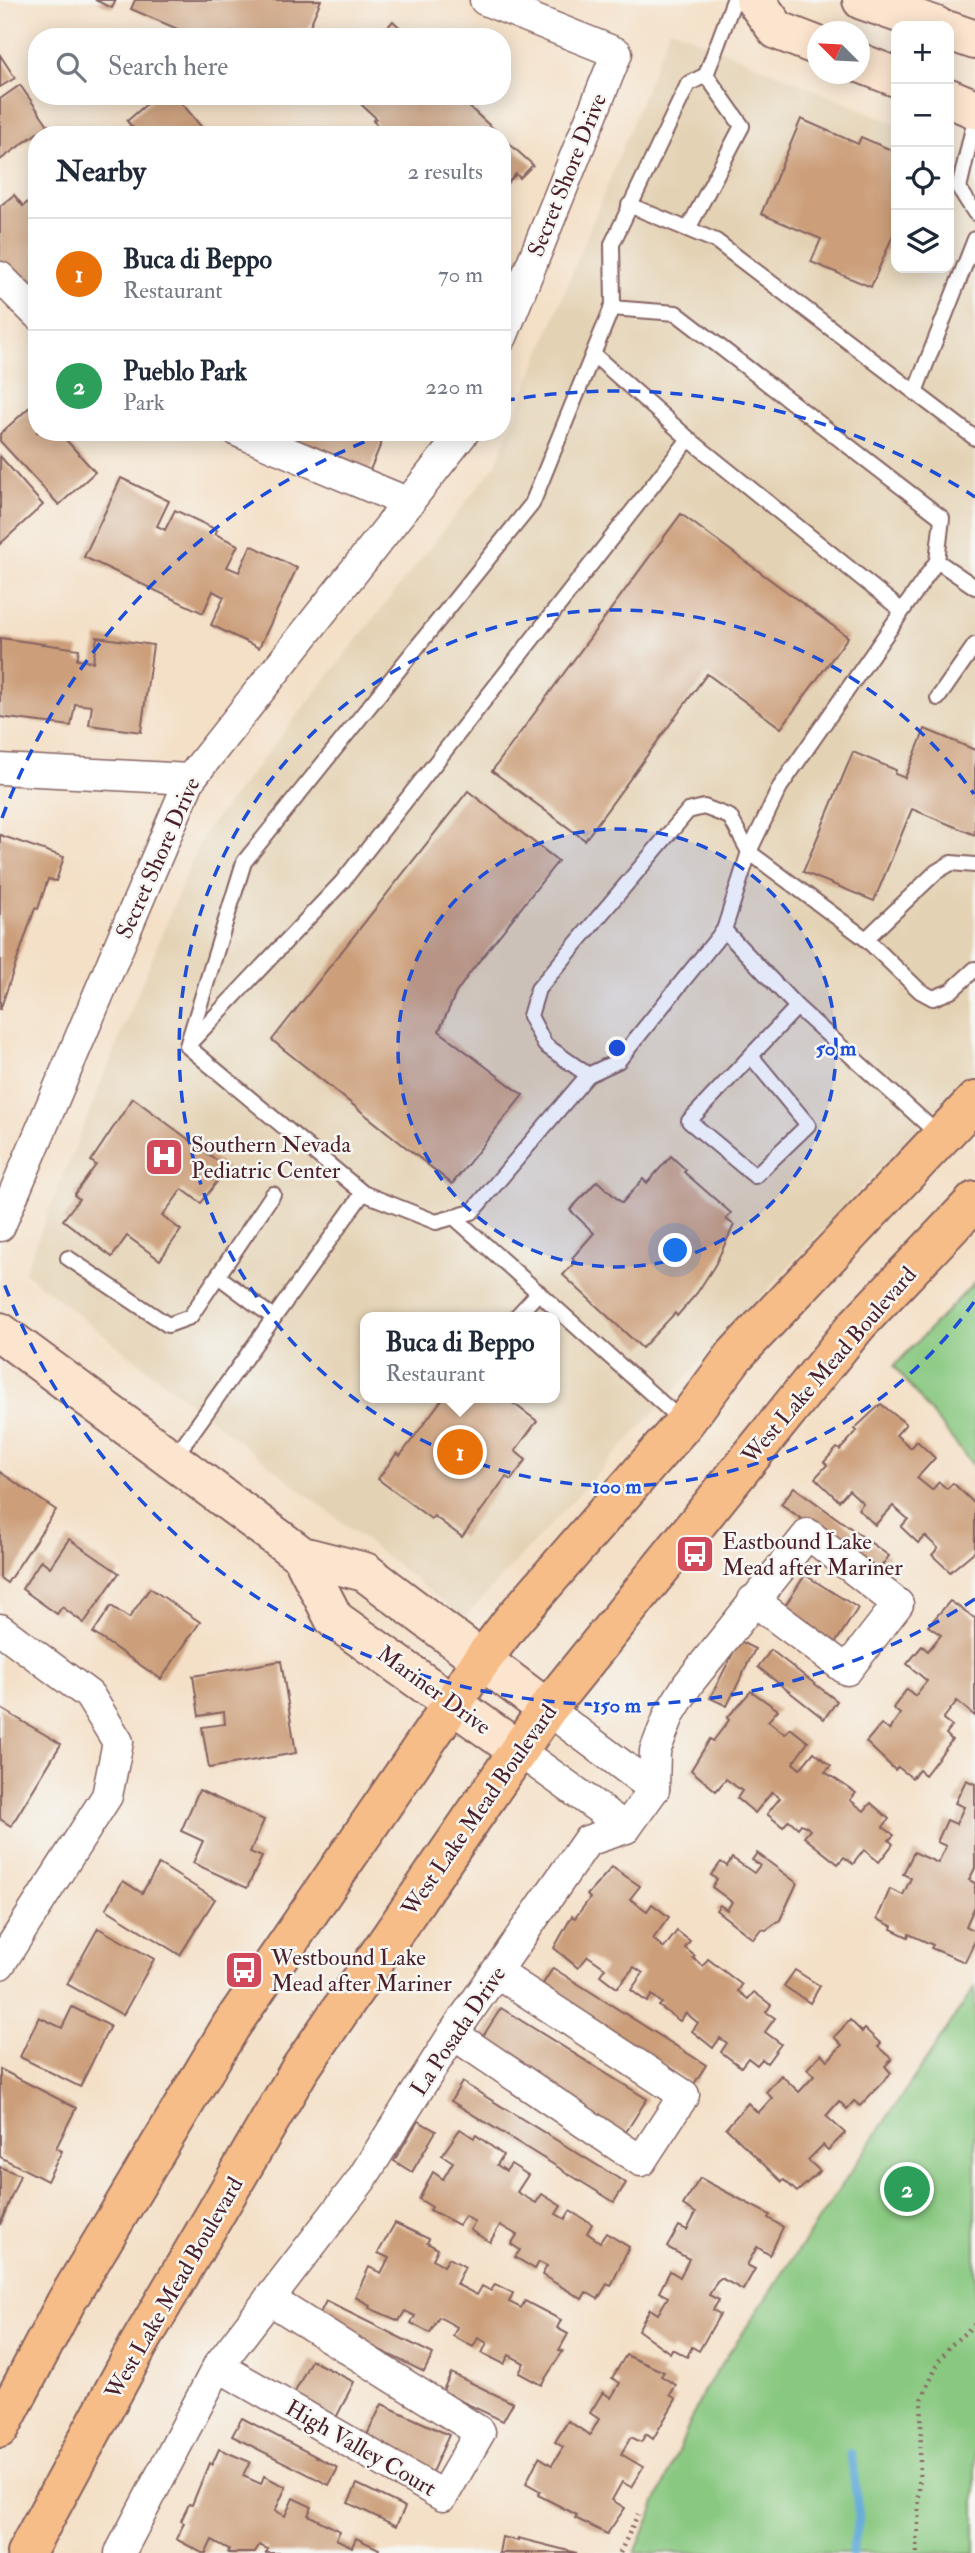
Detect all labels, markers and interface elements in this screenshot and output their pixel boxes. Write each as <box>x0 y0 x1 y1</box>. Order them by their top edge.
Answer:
north arrow <box>807 21 870 84</box>
map controls <box>891 21 954 273</box>
button: + <box>891 21 954 84</box>
search box <box>28 28 511 105</box>
icon: search <box>52 48 90 86</box>
text: Search here <box>108 51 228 83</box>
button: − <box>891 84 954 147</box>
street label: Secret Shore Drive <box>521 89 613 261</box>
button: locate <box>891 147 954 210</box>
text: Nearby <box>56 153 146 190</box>
text: 2 results <box>408 157 483 186</box>
button: layers <box>891 210 954 273</box>
text: Buca di Beppo <box>123 244 272 276</box>
text: 1 <box>75 260 83 289</box>
text: 70 m <box>438 260 483 289</box>
text: Restaurant <box>123 276 223 305</box>
text: Pueblo Park <box>123 356 247 388</box>
text: 2 <box>73 372 85 401</box>
text: 220 m <box>425 372 483 401</box>
text: Park <box>123 388 165 417</box>
street label: Secret Shore Drive <box>109 772 207 943</box>
text: 50 m <box>816 1035 857 1062</box>
centre of rings <box>605 1036 629 1060</box>
place label: Southern Nevada Pediatric Center <box>191 1130 351 1185</box>
hospital icon: Southern Nevada Pediatric Center <box>143 1136 185 1178</box>
your location <box>658 1233 692 1267</box>
street label: West Lake Mead Boulevard <box>735 1260 923 1470</box>
popup <box>360 1312 560 1403</box>
text: Buca di Beppo <box>385 1327 535 1359</box>
text: Restaurant <box>385 1359 485 1388</box>
pin: 1 <box>437 1426 483 1478</box>
text: 100 m <box>592 1473 643 1500</box>
place label: Eastbound Lake Mead after Mariner <box>722 1527 903 1582</box>
bus stop icon: Eastbound Lake Mead after Mariner <box>674 1533 716 1575</box>
street label: Mariner Drive <box>371 1639 497 1741</box>
text: 150 m <box>593 1692 642 1719</box>
street label: West Lake Mead Boulevard <box>394 1698 563 1922</box>
place label: Westbound Lake Mead after Mariner <box>270 1943 452 1998</box>
bus stop icon: Westbound Lake Mead after Mariner <box>223 1949 265 1991</box>
street label: La Posada Drive <box>404 1960 512 2101</box>
pin: 2 <box>884 2163 930 2215</box>
street label: West Lake Mead Boulevard <box>98 2172 250 2405</box>
street label: High Valley Court <box>281 2393 441 2503</box>

